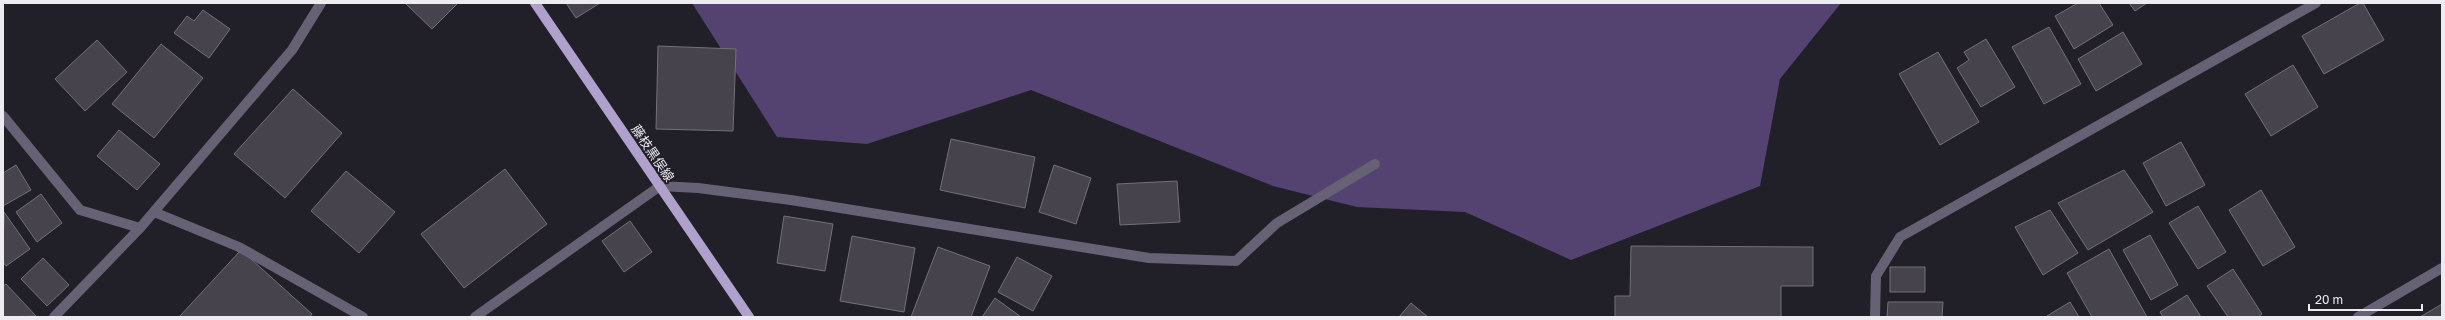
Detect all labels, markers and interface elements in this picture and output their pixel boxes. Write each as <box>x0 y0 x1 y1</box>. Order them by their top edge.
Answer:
street label: 藤枝黒俣線 <box>628 122 678 184</box>
scale bar <box>2309 286 2422 312</box>
text: 20 m <box>2315 292 2343 307</box>

